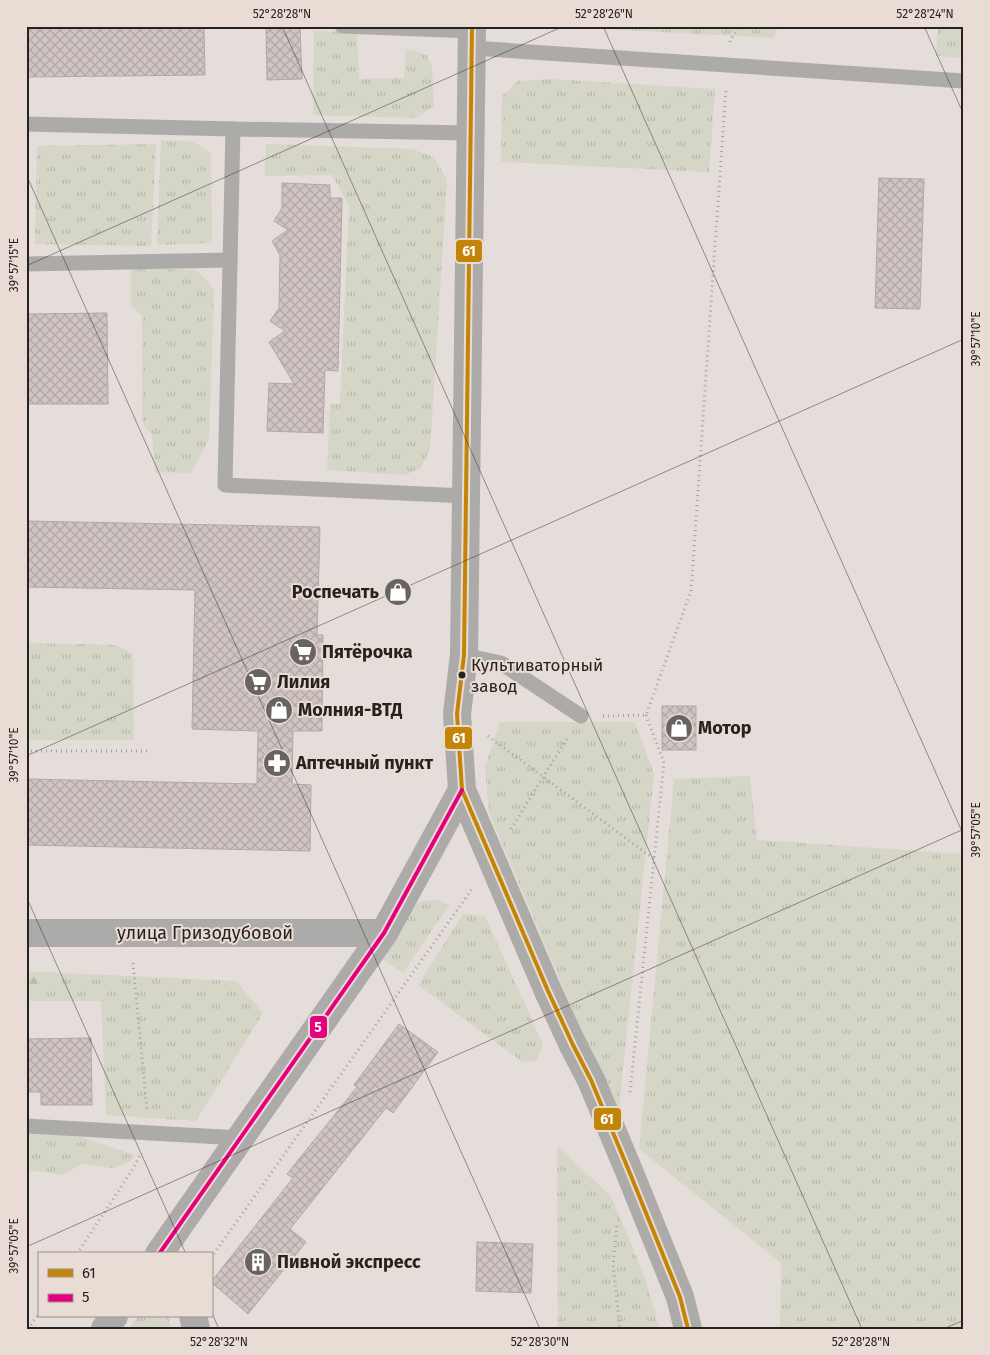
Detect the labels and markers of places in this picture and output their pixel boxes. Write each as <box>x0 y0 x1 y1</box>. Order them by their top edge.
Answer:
shop icon: Роспечать <box>383 577 413 607</box>
place label: Роспечать <box>292 581 380 603</box>
supermarket icon: Пятёрочка <box>288 637 318 667</box>
place label: Пятёрочка <box>322 641 413 663</box>
place label: Культиваторный завод <box>471 655 603 697</box>
supermarket icon: Лилия <box>243 667 273 697</box>
marker: Культиваторный завод <box>457 670 467 680</box>
place label: Лилия <box>277 671 330 693</box>
shop icon: Молния-ВТД <box>264 695 294 725</box>
place label: Молния-ВТД <box>298 699 403 721</box>
shop icon: Мотор <box>664 713 694 743</box>
place label: Мотор <box>698 717 752 739</box>
pharmacy icon: Аптечный пункт <box>262 748 292 778</box>
place label: Аптечный пункт <box>295 752 433 774</box>
building icon: Пивной экспресс <box>243 1247 273 1277</box>
place label: Пивной экспресс <box>277 1251 421 1273</box>

